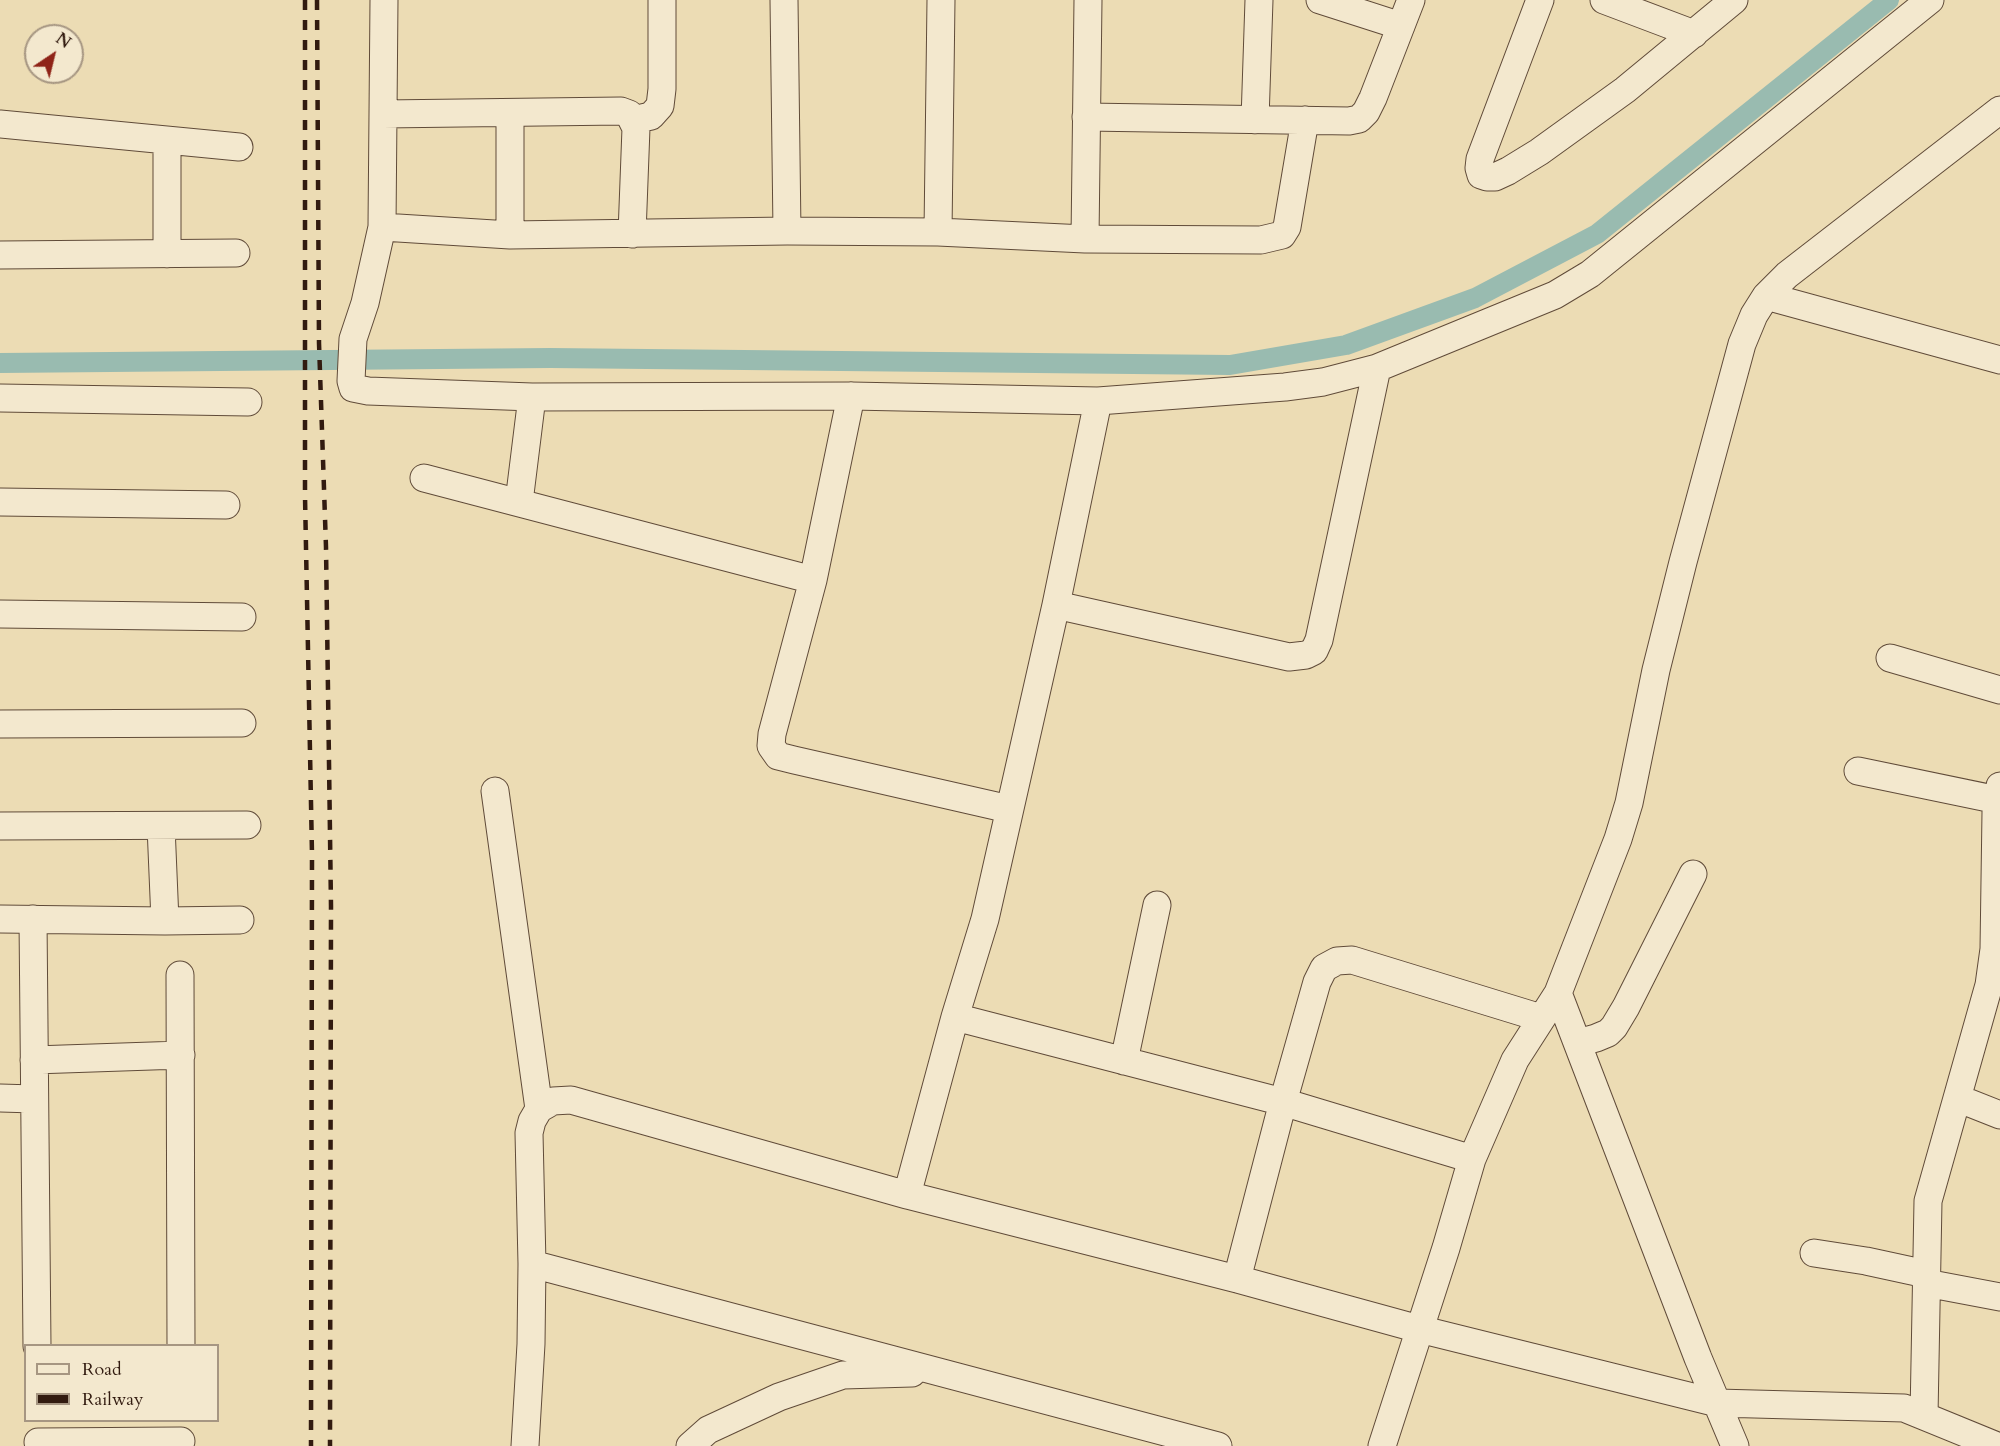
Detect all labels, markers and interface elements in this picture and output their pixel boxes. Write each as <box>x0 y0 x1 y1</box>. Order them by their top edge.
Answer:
north arrow <box>24 24 84 84</box>
text: N <box>51 28 75 54</box>
legend <box>24 1344 219 1422</box>
text: Road <box>82 1357 122 1382</box>
text: Railway <box>82 1387 144 1412</box>

